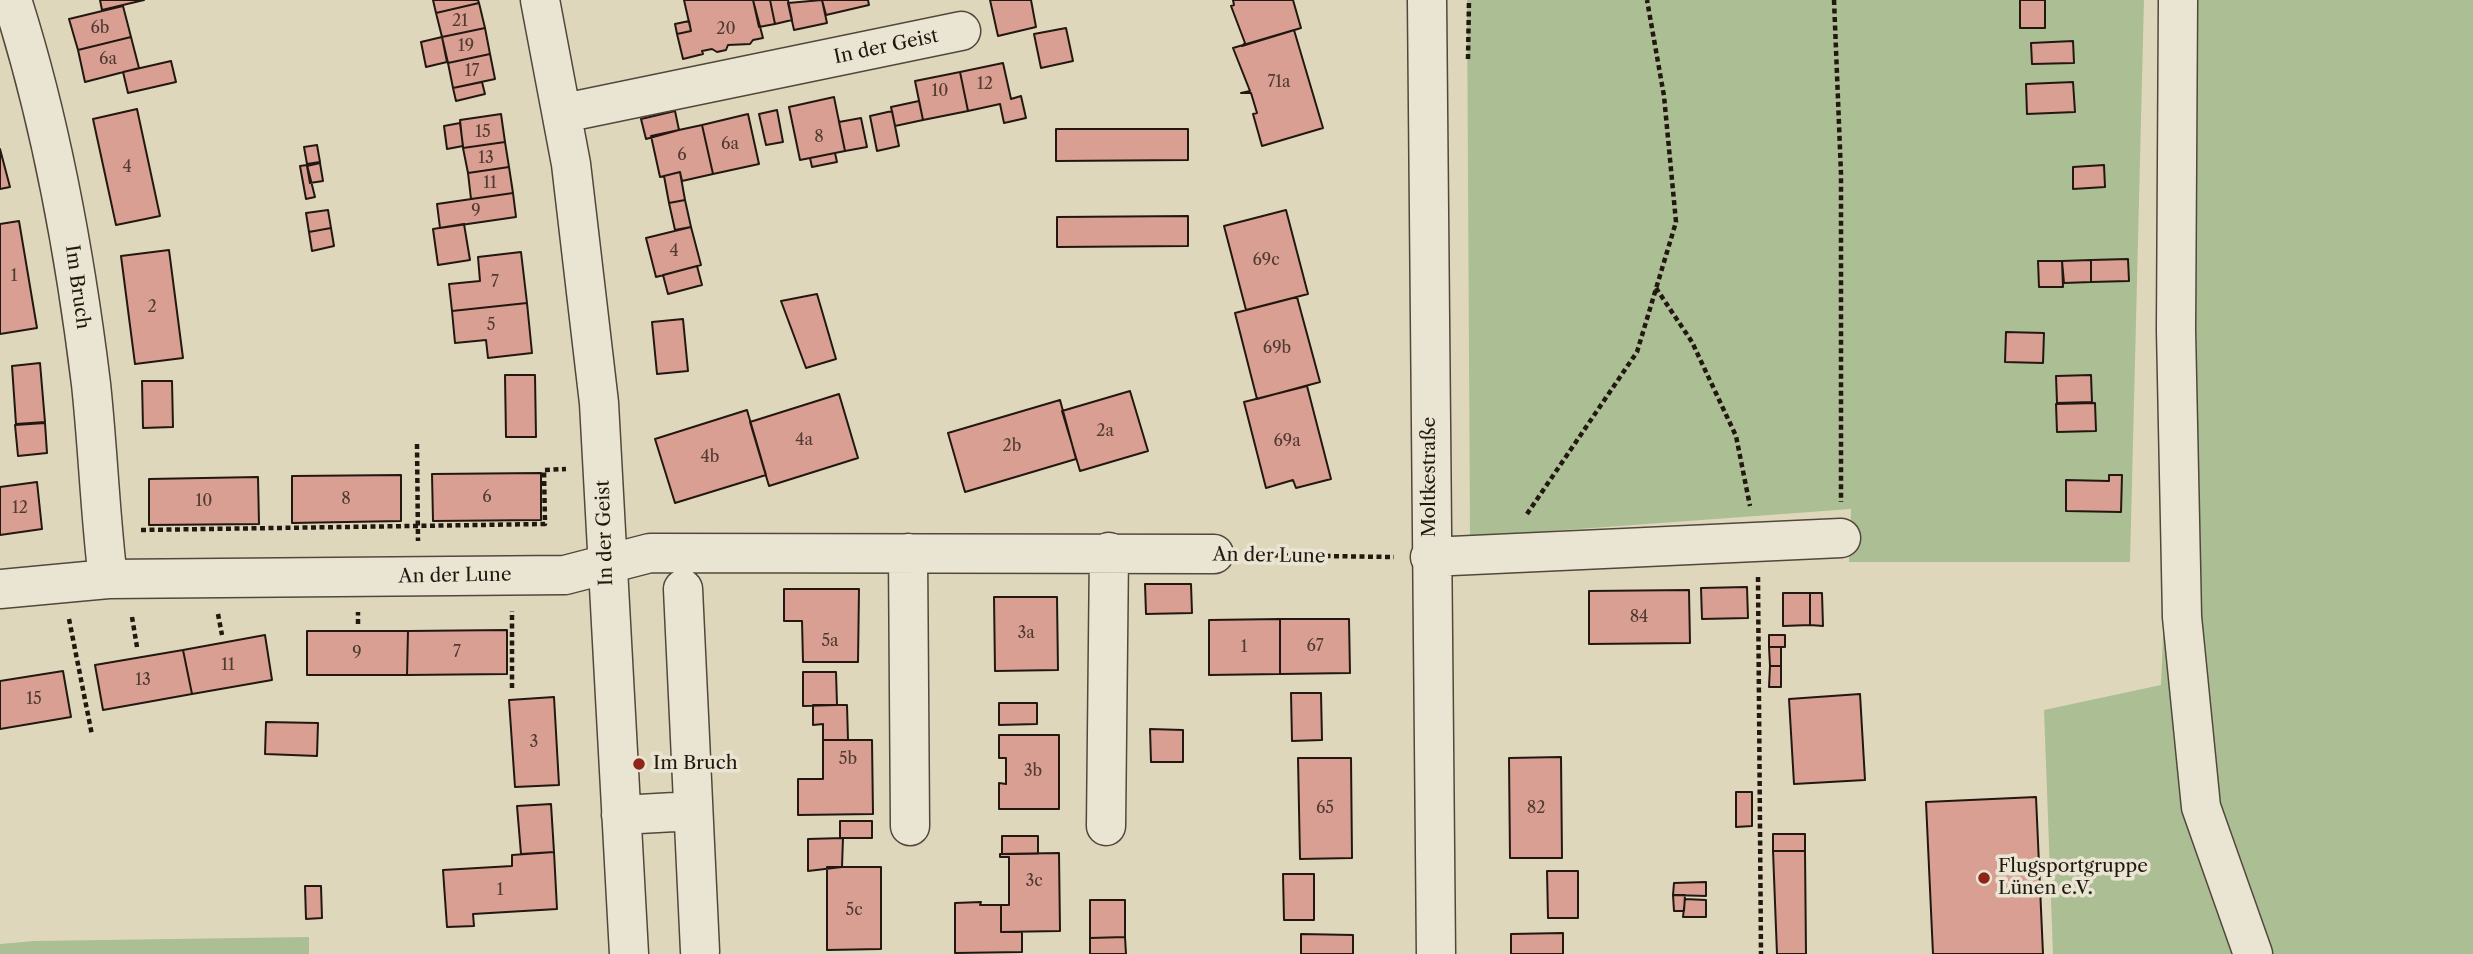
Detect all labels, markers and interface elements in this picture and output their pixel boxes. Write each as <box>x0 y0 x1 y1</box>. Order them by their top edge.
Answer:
house number: 21 <box>452 11 468 31</box>
house number: 6b <box>90 18 110 38</box>
house number: 20 <box>716 19 736 39</box>
street label: In der Geist <box>832 25 940 69</box>
house number: 19 <box>458 36 474 56</box>
house number: 6a <box>99 49 117 69</box>
house number: 17 <box>465 61 479 81</box>
house number: 71a <box>1267 72 1291 92</box>
house number: 12 <box>977 74 993 94</box>
house number: 10 <box>932 81 948 101</box>
house number: 15 <box>475 122 491 142</box>
house number: 8 <box>814 127 824 147</box>
house number: 6a <box>721 134 739 154</box>
house number: 6 <box>677 145 687 165</box>
house number: 13 <box>478 148 494 168</box>
house number: 4 <box>122 157 132 177</box>
house number: 11 <box>483 173 497 193</box>
house number: 9 <box>471 201 481 221</box>
house number: 4 <box>669 241 679 261</box>
street label: Im Bruch <box>60 243 94 331</box>
house number: 69c <box>1252 250 1280 270</box>
house number: 1 <box>11 266 17 286</box>
house number: 7 <box>491 272 499 292</box>
house number: 2 <box>147 297 157 317</box>
house number: 5 <box>487 315 495 335</box>
house number: 69b <box>1263 338 1291 358</box>
street label: Moltkestraße <box>1419 417 1441 537</box>
house number: 2a <box>1096 421 1114 441</box>
house number: 4a <box>795 430 813 450</box>
house number: 69a <box>1273 431 1301 451</box>
house number: 2b <box>1003 436 1021 456</box>
house number: 4b <box>701 447 719 467</box>
street label: In der Geist <box>592 480 618 586</box>
house number: 6 <box>482 487 492 507</box>
house number: 8 <box>341 489 351 509</box>
house number: 10 <box>196 491 212 511</box>
house number: 12 <box>12 498 28 518</box>
street label: An der Lune <box>1212 544 1326 568</box>
street label: An der Lune <box>398 564 512 588</box>
house number: 84 <box>1630 607 1648 627</box>
house number: 3a <box>1017 623 1035 643</box>
house number: 5a <box>821 631 839 651</box>
house number: 67 <box>1306 636 1324 656</box>
house number: 1 <box>1241 637 1247 657</box>
house number: 7 <box>453 642 461 662</box>
house number: 9 <box>352 643 362 663</box>
house number: 11 <box>221 655 235 675</box>
house number: 13 <box>135 670 151 690</box>
house number: 15 <box>26 689 42 709</box>
house number: 3 <box>530 732 538 752</box>
house number: 5b <box>839 749 857 769</box>
place label: Im Bruch <box>653 753 738 775</box>
marker: Im Bruch <box>631 756 647 772</box>
house number: 3b <box>1024 761 1042 781</box>
house number: 65 <box>1316 798 1334 818</box>
house number: 82 <box>1527 798 1545 818</box>
place label: Flugsportgruppe Lünen e.V. <box>1998 856 2148 900</box>
marker: Flugsportgruppe Lünen e.V. <box>1976 870 1992 886</box>
house number: 3c <box>1025 871 1043 891</box>
house number: 1 <box>497 880 503 900</box>
house number: 5c <box>845 900 863 920</box>

